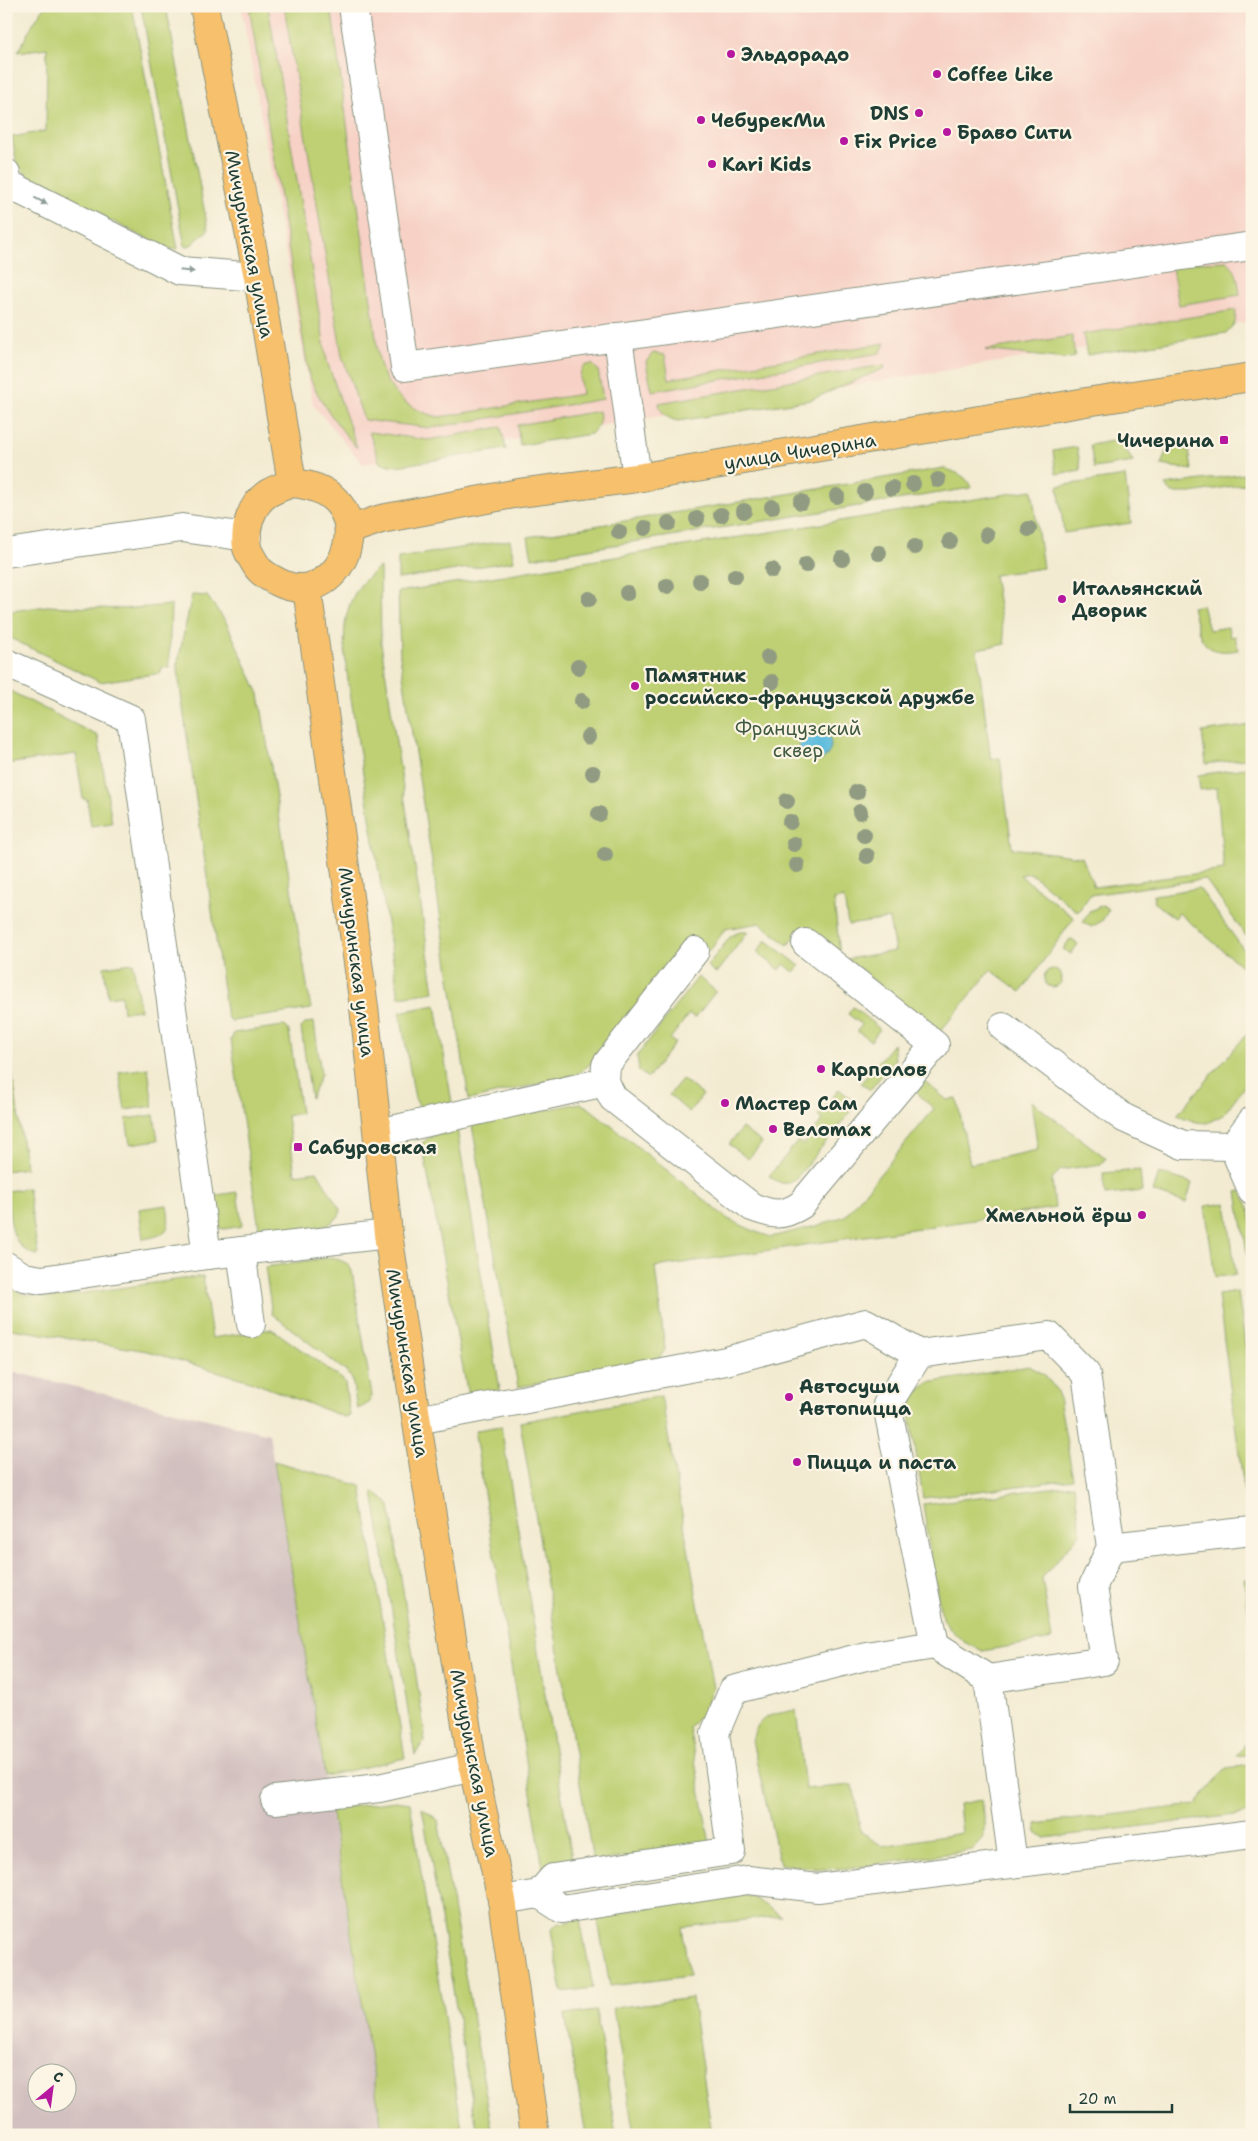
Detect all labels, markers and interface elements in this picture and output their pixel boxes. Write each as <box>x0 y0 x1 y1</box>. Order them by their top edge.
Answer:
place label: Эльдорадо <box>741 42 849 67</box>
marker: Эльдорадо <box>725 48 737 60</box>
place label: Coffee Like <box>947 62 1053 87</box>
marker: Coffee Like <box>931 68 943 80</box>
place label: DNS <box>870 101 909 126</box>
marker: DNS <box>913 107 925 119</box>
place label: ЧебурекМи <box>711 108 825 133</box>
marker: ЧебурекМи <box>695 114 707 126</box>
place label: Браво Сити <box>957 120 1072 145</box>
marker: Браво Сити <box>941 126 953 138</box>
place label: Fix Price <box>854 129 937 154</box>
marker: Fix Price <box>838 135 850 147</box>
street label: Мичуринская улица <box>219 148 280 340</box>
place label: Kari Kids <box>722 152 812 177</box>
marker: Kari Kids <box>706 158 718 170</box>
one-way arrow <box>34 197 48 205</box>
one-way arrow <box>180 268 196 276</box>
street label: улица Чичерина <box>722 427 878 476</box>
place label: Чичерина <box>1117 428 1214 453</box>
marker: Чичерина <box>1218 434 1230 446</box>
place label: Итальянский Дворик <box>1072 576 1202 623</box>
marker: Итальянский Дворик <box>1056 593 1068 605</box>
place label: Памятник российско-французской дружбе <box>645 663 975 710</box>
marker: Памятник российско-французской дружбе <box>629 680 641 692</box>
park label: Французский сквер <box>735 716 861 763</box>
street label: Мичуринская улица <box>332 866 381 1059</box>
place label: Карполов <box>831 1057 927 1082</box>
marker: Карполов <box>815 1063 827 1075</box>
place label: Мастер Сам <box>735 1091 858 1116</box>
marker: Мастер Сам <box>719 1097 731 1109</box>
place label: Велоmax <box>783 1117 871 1142</box>
marker: Велоmax <box>767 1123 779 1135</box>
place label: Сабуровская <box>308 1135 437 1160</box>
marker: Сабуровская <box>292 1141 304 1153</box>
place label: Хмельной ёрш <box>986 1203 1132 1228</box>
marker: Хмельной ёрш <box>1136 1209 1148 1221</box>
street label: Мичуринская улица <box>380 1267 435 1460</box>
place label: Автосуши Автопицца <box>799 1374 911 1421</box>
marker: Автосуши Автопицца <box>783 1391 795 1403</box>
place label: Пицца и паста <box>807 1450 956 1475</box>
marker: Пицца и паста <box>791 1456 803 1468</box>
street label: Мичуринская улица <box>444 1667 505 1859</box>
north arrow <box>28 2064 78 2114</box>
text: С <box>50 2067 66 2087</box>
scale bar <box>1070 2081 1173 2113</box>
text: 20 m <box>1078 2089 1117 2109</box>

